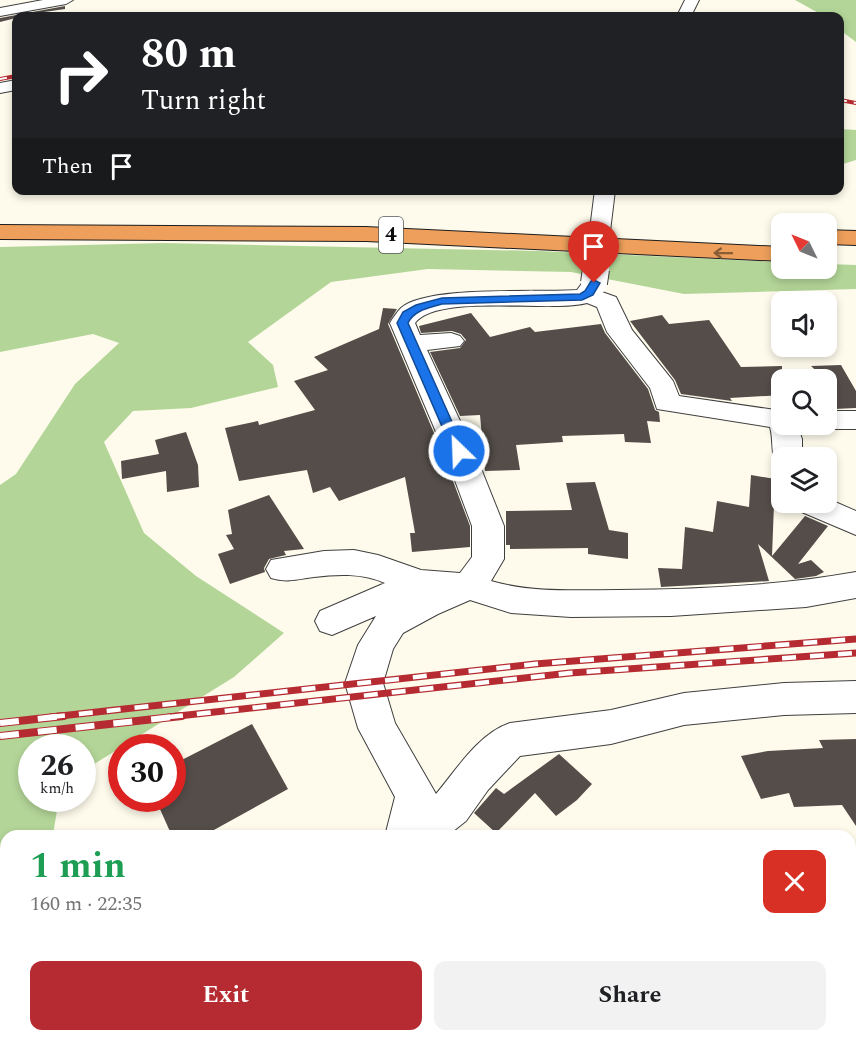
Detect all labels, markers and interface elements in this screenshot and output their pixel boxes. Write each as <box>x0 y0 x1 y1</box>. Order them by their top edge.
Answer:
text: 80 m <box>141 23 236 86</box>
icon: right <box>42 36 120 114</box>
text: Turn right <box>141 80 266 122</box>
text: Then <box>42 150 93 183</box>
icon: arrive <box>105 150 138 183</box>
north arrow <box>771 213 837 279</box>
map controls <box>771 213 837 513</box>
road number: 4 <box>379 217 403 253</box>
pin <box>568 221 619 283</box>
icon: arrive <box>577 230 610 263</box>
one-way arrow <box>714 247 734 259</box>
button: sound <box>771 291 837 357</box>
button: search <box>771 369 837 435</box>
position arrow <box>427 419 491 483</box>
button: layers <box>771 447 837 513</box>
speed limit sign: 30 <box>108 734 186 812</box>
text: 26 <box>40 743 74 789</box>
text: km/h <box>40 777 74 800</box>
text: 1 min <box>30 839 126 894</box>
button: close <box>763 850 826 913</box>
text: 160 m · 22:35 <box>30 889 142 919</box>
button: Exit <box>30 961 422 1030</box>
button: Share <box>434 961 826 1030</box>

